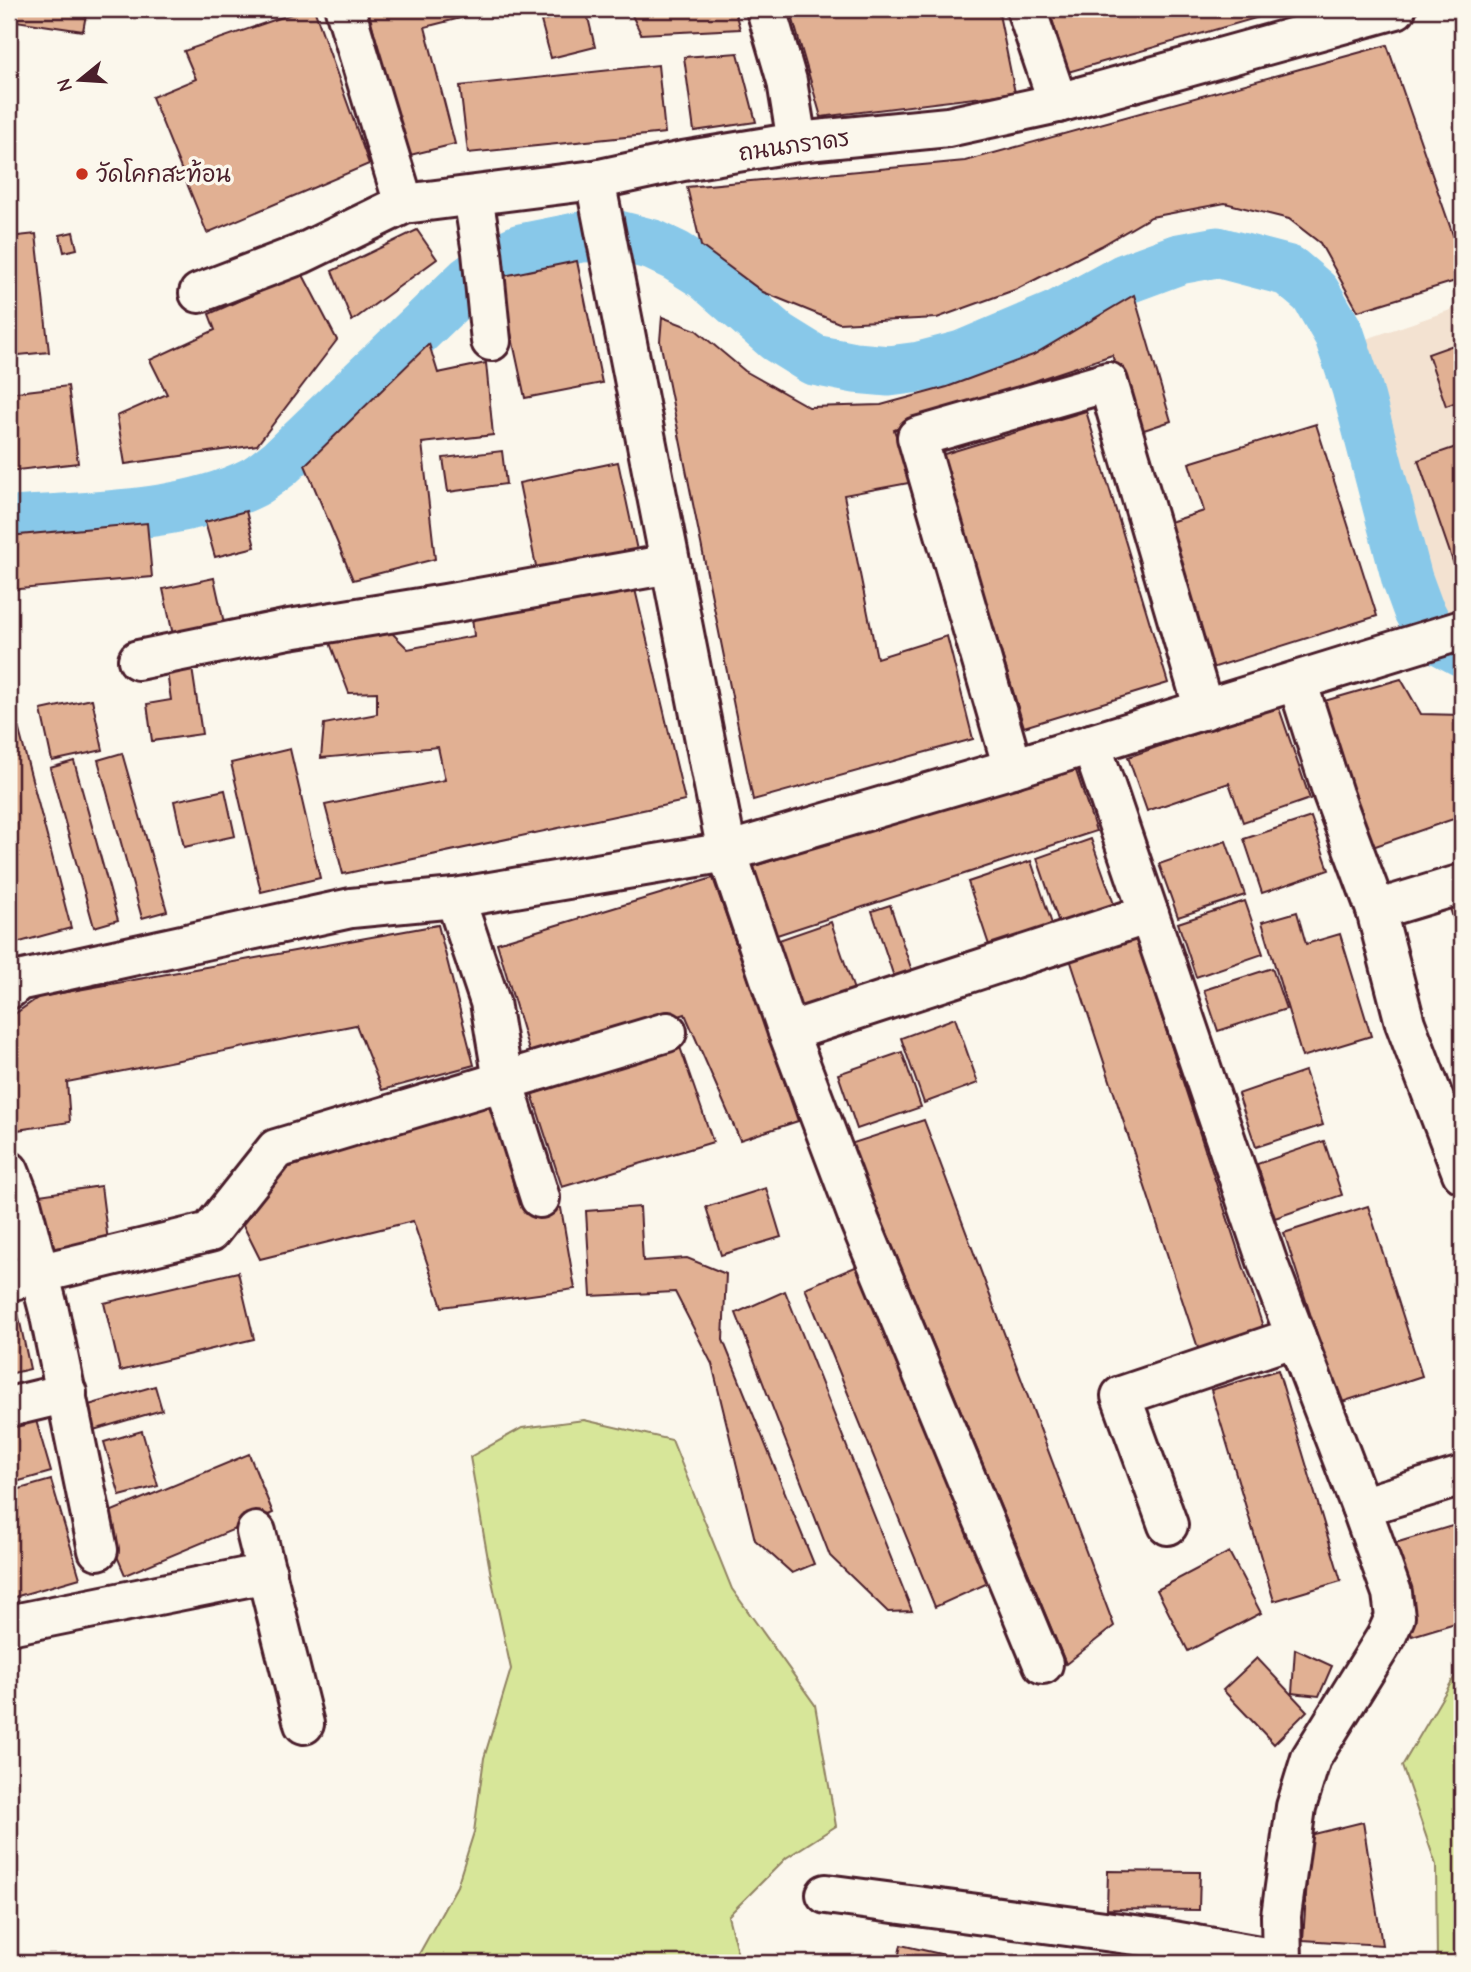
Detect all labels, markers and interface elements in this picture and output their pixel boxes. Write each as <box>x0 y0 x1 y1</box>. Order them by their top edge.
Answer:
north arrow <box>46 46 116 116</box>
text: N <box>52 76 77 94</box>
street label: ถนนภราดร <box>737 124 851 167</box>
place label: วัดโคกสะท้อน <box>96 158 231 188</box>
marker: วัดโคกสะท้อน <box>74 166 90 182</box>

